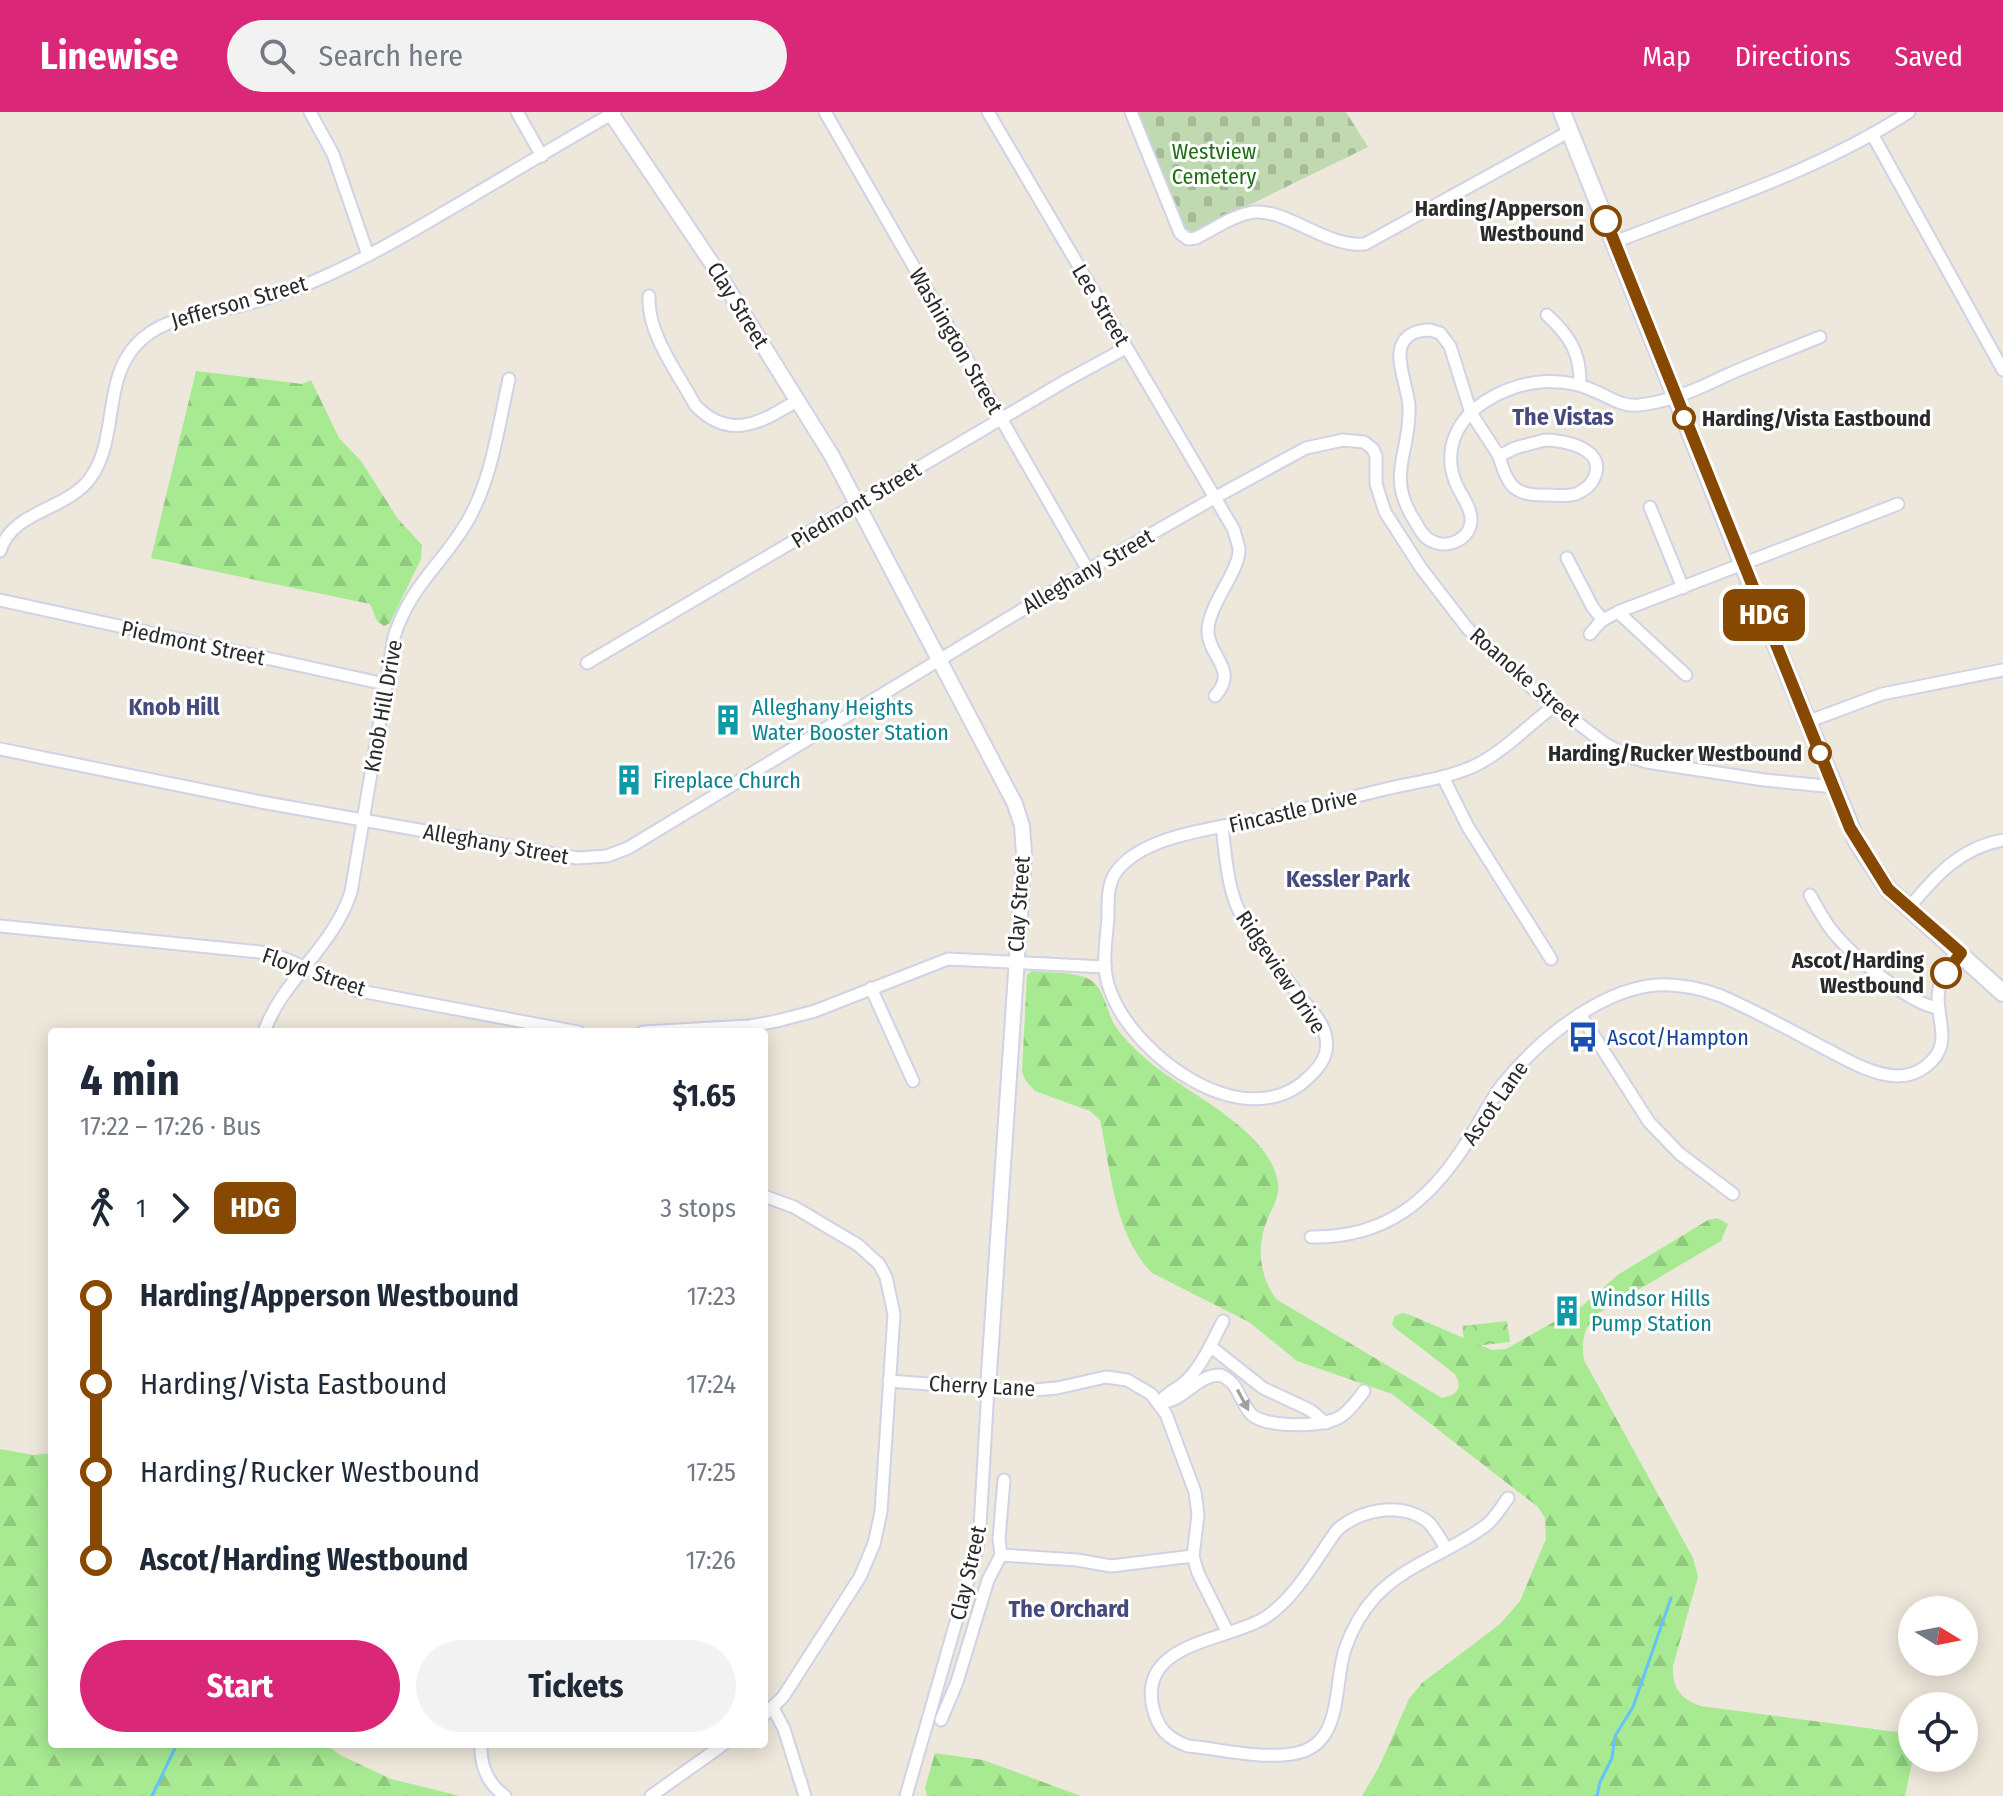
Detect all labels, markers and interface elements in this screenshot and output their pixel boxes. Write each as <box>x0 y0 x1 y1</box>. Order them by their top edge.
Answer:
search box <box>227 20 787 92</box>
text: Linewise <box>40 33 179 79</box>
icon: search <box>255 34 299 78</box>
text: Search here <box>319 38 463 74</box>
text: Map <box>1642 40 1691 73</box>
text: Directions <box>1735 40 1851 73</box>
text: Saved <box>1895 40 1963 73</box>
park label: Westview Cemetery <box>1172 138 1256 190</box>
place label: Harding/Apperson Westbound <box>1415 195 1584 247</box>
marker: Harding/Apperson Westbound <box>1591 206 1621 236</box>
street label: Clay Street <box>701 257 775 354</box>
street label: Lee Street <box>1066 259 1136 351</box>
street label: Washington Street <box>903 263 1009 420</box>
street label: Jefferson Street <box>168 269 311 334</box>
district label: The Vistas <box>1512 403 1614 431</box>
place label: Harding/Vista Eastbound <box>1702 405 1931 432</box>
marker: Harding/Vista Eastbound <box>1673 407 1695 429</box>
street label: Piedmont Street <box>786 455 926 554</box>
street label: Alleghany Street <box>1018 522 1159 619</box>
line badge: HDG <box>1718 589 1810 641</box>
text: HDG <box>1739 598 1789 631</box>
street label: Piedmont Street <box>119 615 268 672</box>
street label: Roanoke Street <box>1464 622 1586 733</box>
street label: Knob Hill Drive <box>358 638 408 774</box>
district label: Knob Hill <box>128 693 220 721</box>
place label: Alleghany Heights Water Booster Station <box>752 694 949 746</box>
building icon: Alleghany Heights Water Booster Station <box>711 703 745 737</box>
place label: Harding/Rucker Westbound <box>1548 740 1802 767</box>
marker: Harding/Rucker Westbound <box>1809 742 1831 764</box>
building icon: Fireplace Church <box>612 763 646 797</box>
place label: Fireplace Church <box>653 767 801 794</box>
street label: Fincastle Drive <box>1226 783 1360 839</box>
street label: Alleghany Street <box>421 818 572 870</box>
street label: Clay Street <box>1002 854 1036 953</box>
district label: Kessler Park <box>1286 865 1411 893</box>
street label: Ridgeview Drive <box>1230 905 1332 1039</box>
street label: Floyd Street <box>259 942 370 1003</box>
place label: Ascot/Harding Westbound <box>1791 947 1924 999</box>
marker: Ascot/Harding Westbound <box>1931 958 1961 988</box>
bus stop icon: Ascot/Hampton <box>1566 1020 1600 1054</box>
place label: Ascot/Hampton <box>1607 1024 1749 1051</box>
text: 4 min <box>80 1054 180 1107</box>
street label: Ascot Lane <box>1456 1056 1534 1150</box>
text: $1.65 <box>673 1078 736 1114</box>
text: 17:22 – 17:26 · Bus <box>80 1111 261 1142</box>
icon: walk <box>80 1186 124 1230</box>
icon: forward <box>158 1186 202 1230</box>
text: HDG <box>230 1191 280 1224</box>
text: 1 <box>136 1193 146 1224</box>
text: 3 stops <box>660 1193 736 1224</box>
text: Harding/Apperson Westbound <box>140 1278 519 1314</box>
text: 17:23 <box>687 1281 736 1312</box>
place label: Windsor Hills Pump Station <box>1591 1285 1712 1337</box>
building icon: Windsor Hills Pump Station <box>1550 1294 1584 1328</box>
text: Harding/Vista Eastbound <box>140 1366 447 1402</box>
text: 17:24 <box>686 1369 736 1400</box>
street label: Cherry Lane <box>928 1370 1036 1402</box>
one-way arrow <box>1237 1389 1250 1412</box>
text: Harding/Rucker Westbound <box>140 1454 480 1490</box>
text: 17:25 <box>686 1457 736 1488</box>
street label: Clay Street <box>944 1522 992 1623</box>
text: Ascot/Harding Westbound <box>140 1542 468 1578</box>
text: 17:26 <box>685 1545 736 1576</box>
district label: The Orchard <box>1009 1595 1129 1623</box>
north arrow <box>1898 1596 1978 1676</box>
map controls <box>1898 1596 1978 1772</box>
button: Start <box>80 1640 400 1732</box>
button: Tickets <box>416 1640 736 1732</box>
button: locate <box>1898 1692 1978 1772</box>

